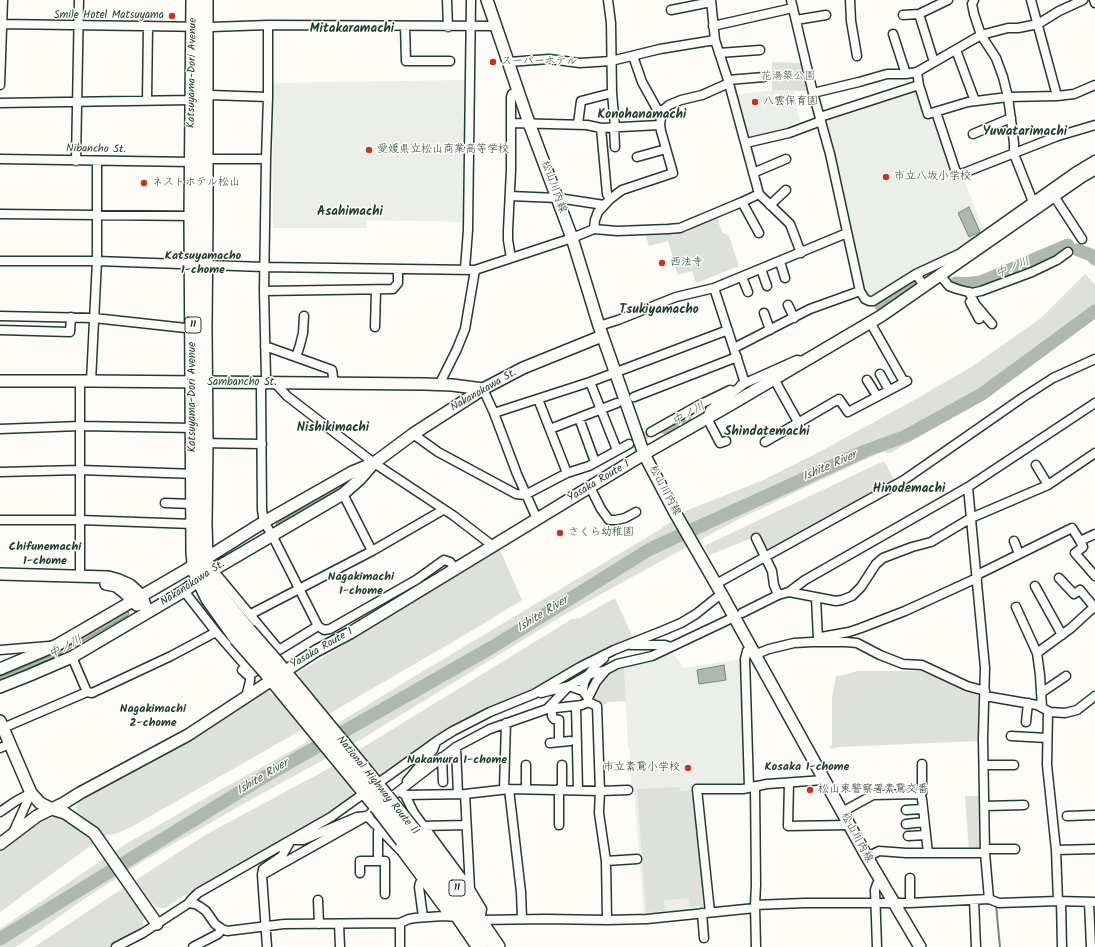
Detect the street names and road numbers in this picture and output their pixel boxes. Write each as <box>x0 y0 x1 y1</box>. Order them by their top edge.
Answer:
street label: Katsuyama-Dori Avenue <box>185 18 201 128</box>
street label: Nibancho St. <box>66 143 126 157</box>
street label: 松山川内線 <box>537 159 569 215</box>
road number: 11 <box>185 317 201 333</box>
street label: Katsuyama-Dori Avenue <box>186 342 200 452</box>
street label: Nakanokawa St. <box>449 367 519 415</box>
street label: Sambancho St. <box>207 376 277 390</box>
street label: Yasaka Route 1 <box>566 458 632 506</box>
street label: 松山川内線 <box>645 464 683 518</box>
street label: Nakanokawa St. <box>158 558 228 610</box>
street label: Yasaka Route 1 <box>288 626 356 672</box>
street label: National Highway Route 11 <box>333 734 421 838</box>
street label: 松山川内線 <box>837 811 875 865</box>
road number: 11 <box>449 880 465 896</box>

